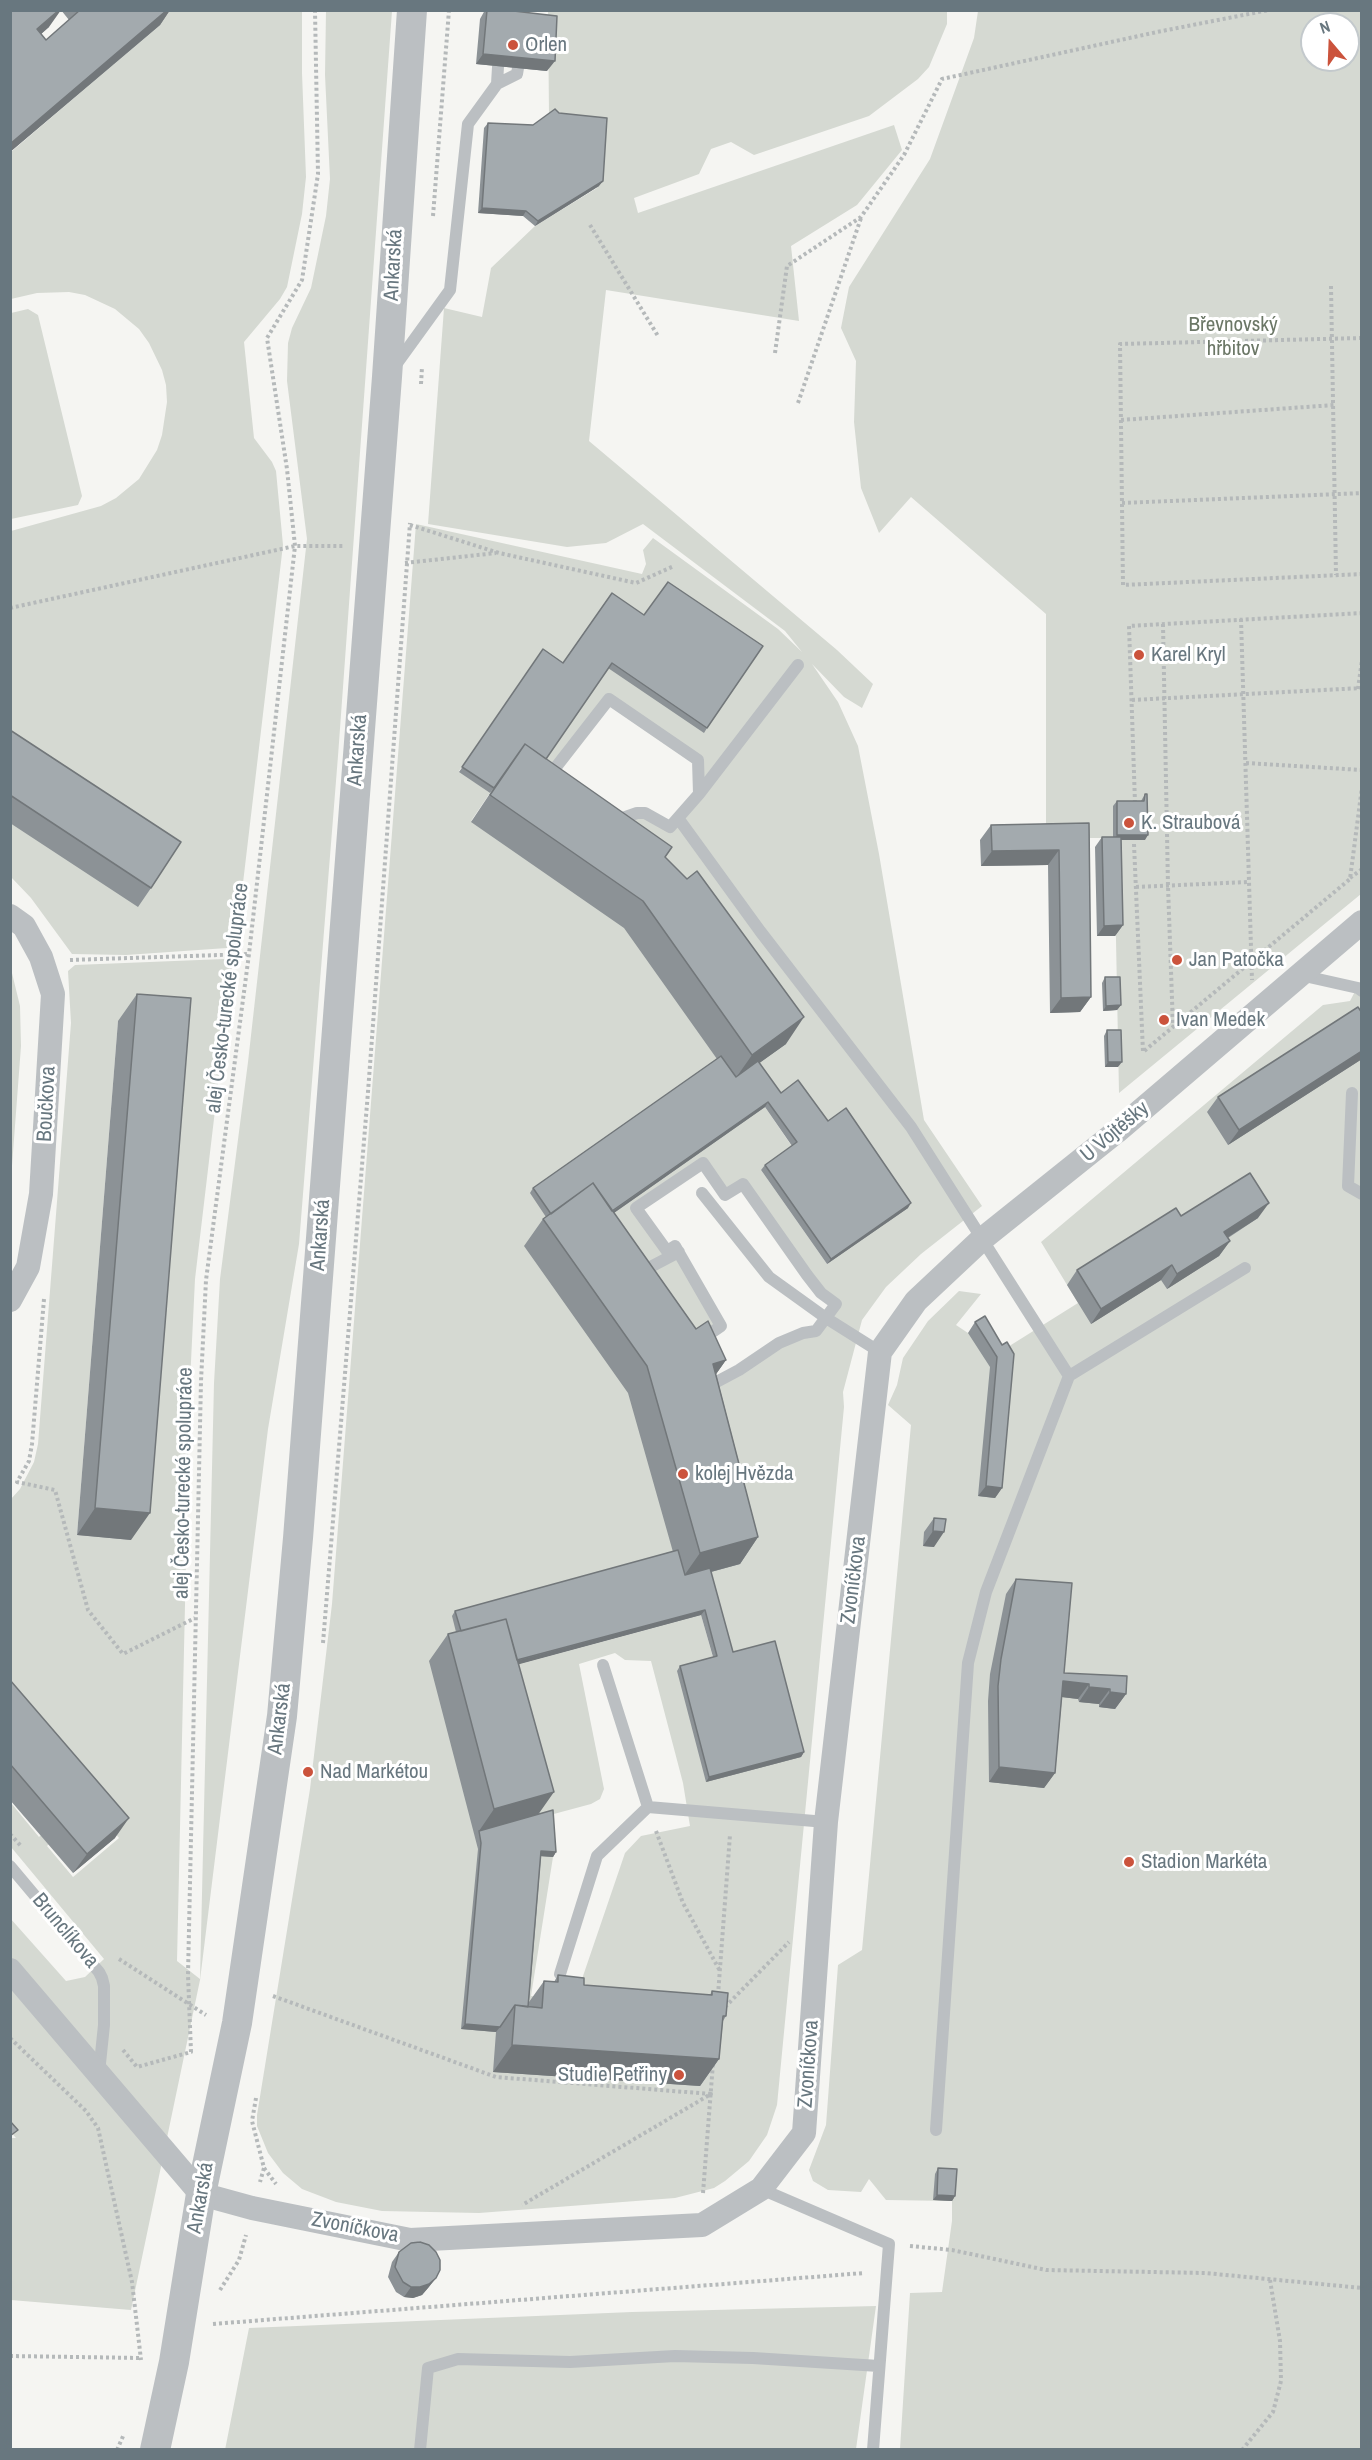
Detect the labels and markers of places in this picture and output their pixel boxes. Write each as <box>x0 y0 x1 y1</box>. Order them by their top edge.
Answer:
place label: Orlen <box>525 32 567 58</box>
marker: Orlen <box>506 38 520 52</box>
place label: Karel Kryl <box>1151 642 1226 668</box>
marker: Karel Kryl <box>1132 648 1146 662</box>
place label: K. Straubová <box>1141 810 1241 836</box>
marker: K. Straubová <box>1122 816 1136 830</box>
place label: Jan Patočka <box>1189 947 1284 973</box>
marker: Jan Patočka <box>1170 953 1184 967</box>
place label: Ivan Medek <box>1176 1007 1265 1033</box>
marker: Ivan Medek <box>1157 1013 1171 1027</box>
place label: kolej Hvězda <box>695 1461 794 1487</box>
marker: kolej Hvězda <box>676 1467 690 1481</box>
place label: Nad Markétou <box>320 1759 428 1785</box>
marker: Nad Markétou <box>301 1765 315 1779</box>
place label: Stadion Markéta <box>1141 1849 1267 1875</box>
marker: Stadion Markéta <box>1122 1855 1136 1869</box>
place label: Studie Petřiny <box>558 2062 667 2088</box>
marker: Studie Petřiny <box>672 2068 686 2082</box>

